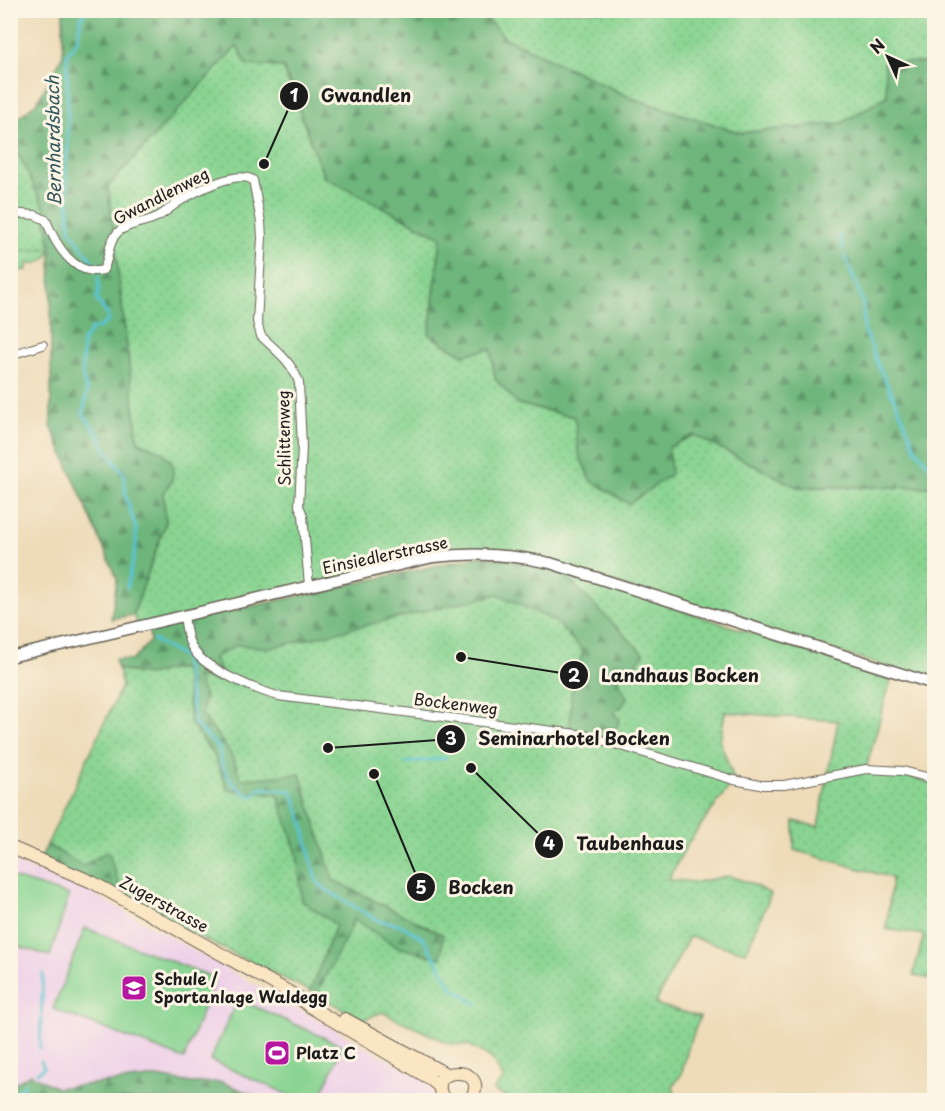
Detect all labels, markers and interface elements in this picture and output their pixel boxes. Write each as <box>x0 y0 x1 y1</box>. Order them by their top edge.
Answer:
north arrow <box>858 27 918 87</box>
text: N <box>864 33 890 59</box>
water label: Bernhardsbach <box>38 75 67 207</box>
callout: Gwandlen <box>279 78 423 114</box>
text: 1 <box>290 81 299 108</box>
text: Gwandlen <box>321 81 411 108</box>
street label: Gwandlenweg <box>108 161 213 230</box>
street label: Schlittenweg <box>270 390 296 486</box>
street label: Einsiedlerstrasse <box>320 529 450 579</box>
callout: Landhaus Bocken <box>559 657 771 693</box>
text: 2 <box>568 661 581 688</box>
text: Landhaus Bocken <box>601 661 759 688</box>
street label: Bockenweg <box>413 686 500 720</box>
callout: Seminarhotel Bocken <box>436 721 682 757</box>
text: 3 <box>445 724 457 751</box>
text: Seminarhotel Bocken <box>478 724 670 751</box>
callout: Taubenhaus <box>534 826 695 862</box>
text: 4 <box>543 829 555 856</box>
text: Taubenhaus <box>576 829 684 856</box>
street label: Zugerstrasse <box>116 869 213 937</box>
callout: Bocken <box>406 869 525 905</box>
text: 5 <box>415 873 427 900</box>
text: Bocken <box>448 873 514 900</box>
place label: Schule / Sportanlage Waldegg <box>154 966 327 1008</box>
school or university icon: Schule / Sportanlage Waldegg <box>119 973 149 1003</box>
sports icon: Platz C <box>262 1038 292 1068</box>
place label: Platz C <box>296 1040 356 1064</box>

